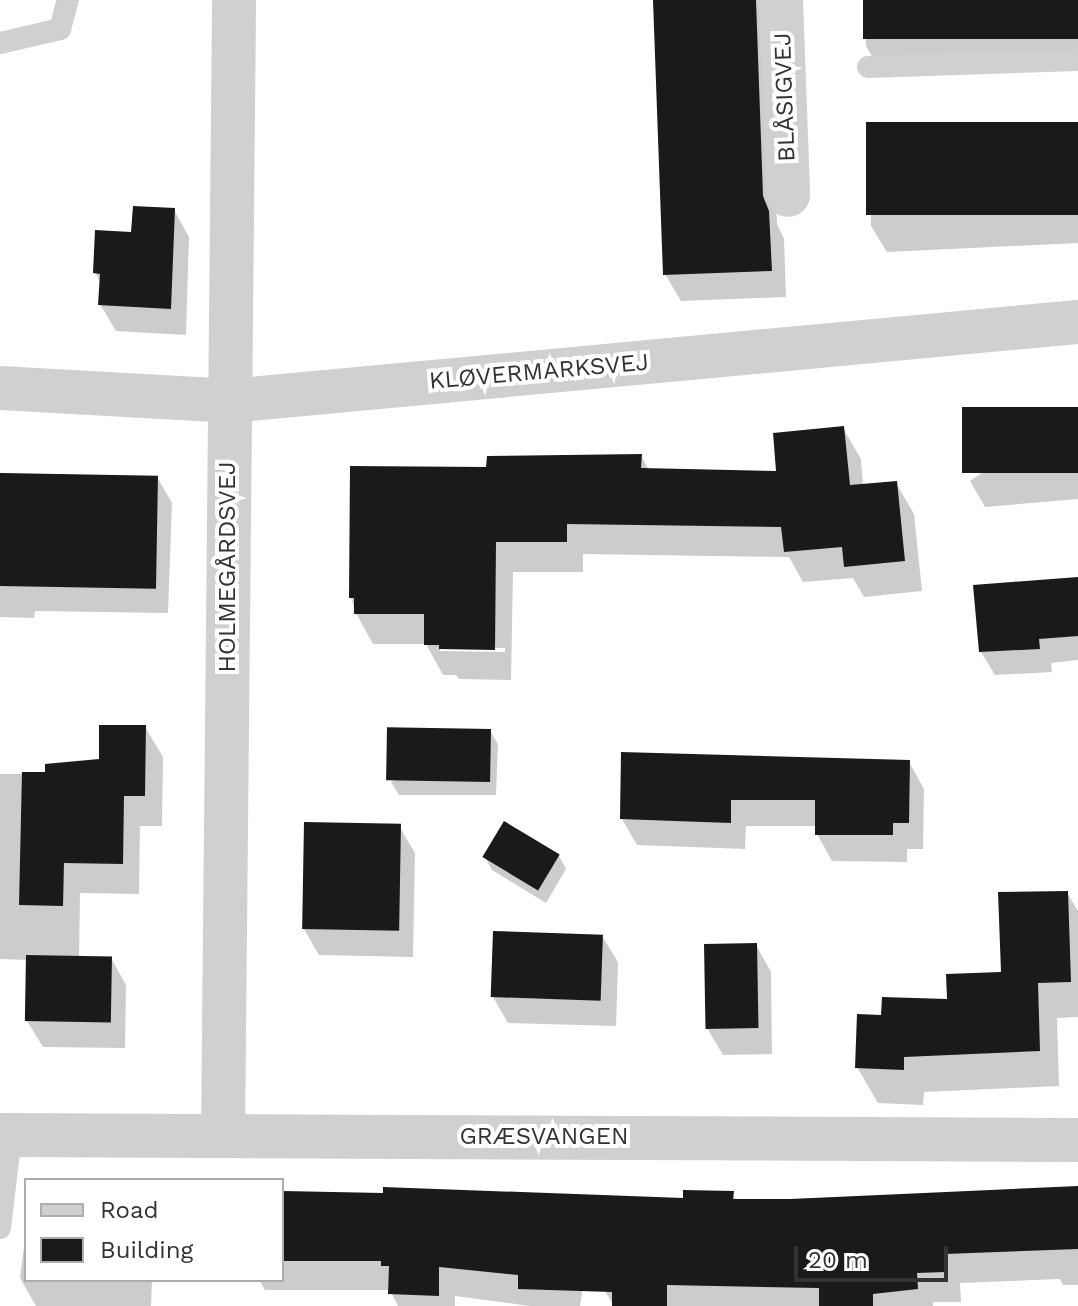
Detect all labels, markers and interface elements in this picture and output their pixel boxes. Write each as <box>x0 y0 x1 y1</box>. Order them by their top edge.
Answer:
street label: BLÅSIGVEJ <box>768 32 802 162</box>
street label: KLØVERMARKSVEJ <box>428 348 650 396</box>
street label: HOLMEGÅRDSVEJ <box>214 461 242 673</box>
street label: GRÆSVANGEN <box>459 1123 629 1151</box>
legend <box>24 1178 284 1282</box>
text: Road <box>100 1196 159 1224</box>
scale bar <box>798 1230 952 1280</box>
text: Building <box>100 1236 193 1264</box>
text: 20 m <box>808 1246 868 1274</box>

